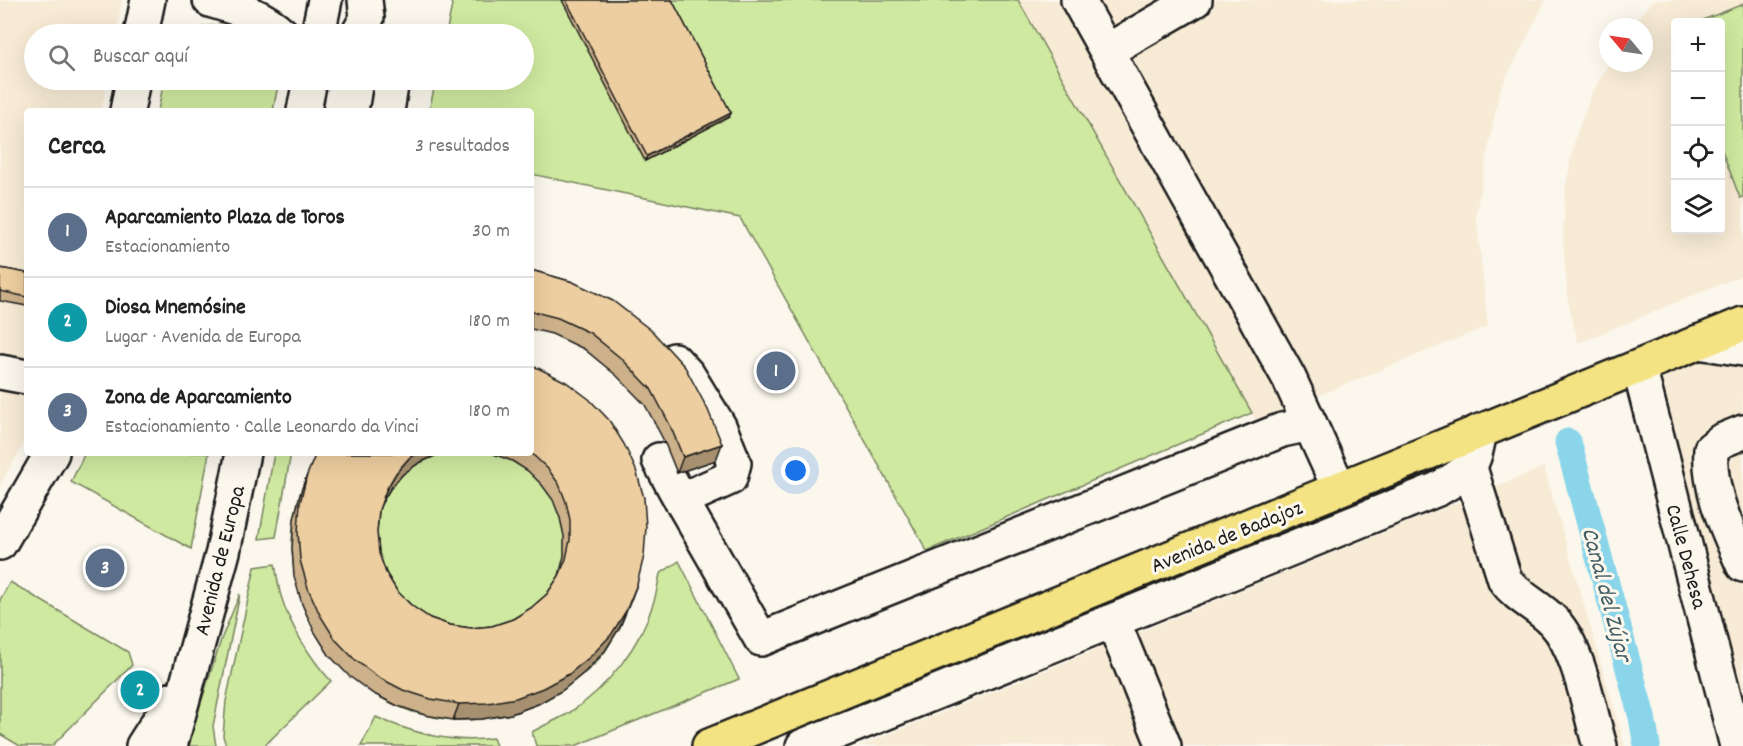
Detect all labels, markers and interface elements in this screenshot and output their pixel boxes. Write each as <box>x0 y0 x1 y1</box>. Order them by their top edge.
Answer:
north arrow <box>1599 18 1653 72</box>
map controls <box>1671 18 1725 234</box>
button: + <box>1671 18 1725 72</box>
search box <box>24 24 534 90</box>
icon: search <box>45 41 78 74</box>
text: Buscar aquí <box>93 42 188 73</box>
button: − <box>1671 72 1725 126</box>
button: locate <box>1671 126 1725 180</box>
text: Cerca <box>48 129 105 166</box>
text: 3 resultados <box>415 133 510 161</box>
button: layers <box>1671 180 1725 234</box>
text: Aparcamiento Plaza de Toros <box>105 203 345 234</box>
text: 1 <box>65 218 70 246</box>
text: 30 m <box>472 218 510 246</box>
text: Estacionamiento <box>105 234 230 262</box>
text: Diosa Mnemósine <box>105 293 246 324</box>
text: 2 <box>63 308 72 336</box>
text: 180 m <box>468 308 510 336</box>
text: Lugar · Avenida de Europa <box>105 324 301 352</box>
pin: 1 <box>756 348 796 394</box>
text: Zona de Aparcamiento <box>105 383 292 414</box>
text: 3 <box>63 398 72 426</box>
text: 180 m <box>468 398 510 426</box>
text: Estacionamiento · Calle Leonardo da Vinci <box>105 414 418 442</box>
your location <box>781 456 810 485</box>
street label: Avenida de Europa <box>188 482 255 639</box>
street label: Avenida de Badajoz <box>1147 493 1308 583</box>
street label: Calle Dehesa <box>1656 501 1714 613</box>
water label: Canal del Zújar <box>1571 524 1640 668</box>
pin: 3 <box>86 546 124 590</box>
pin: 2 <box>120 668 160 712</box>

